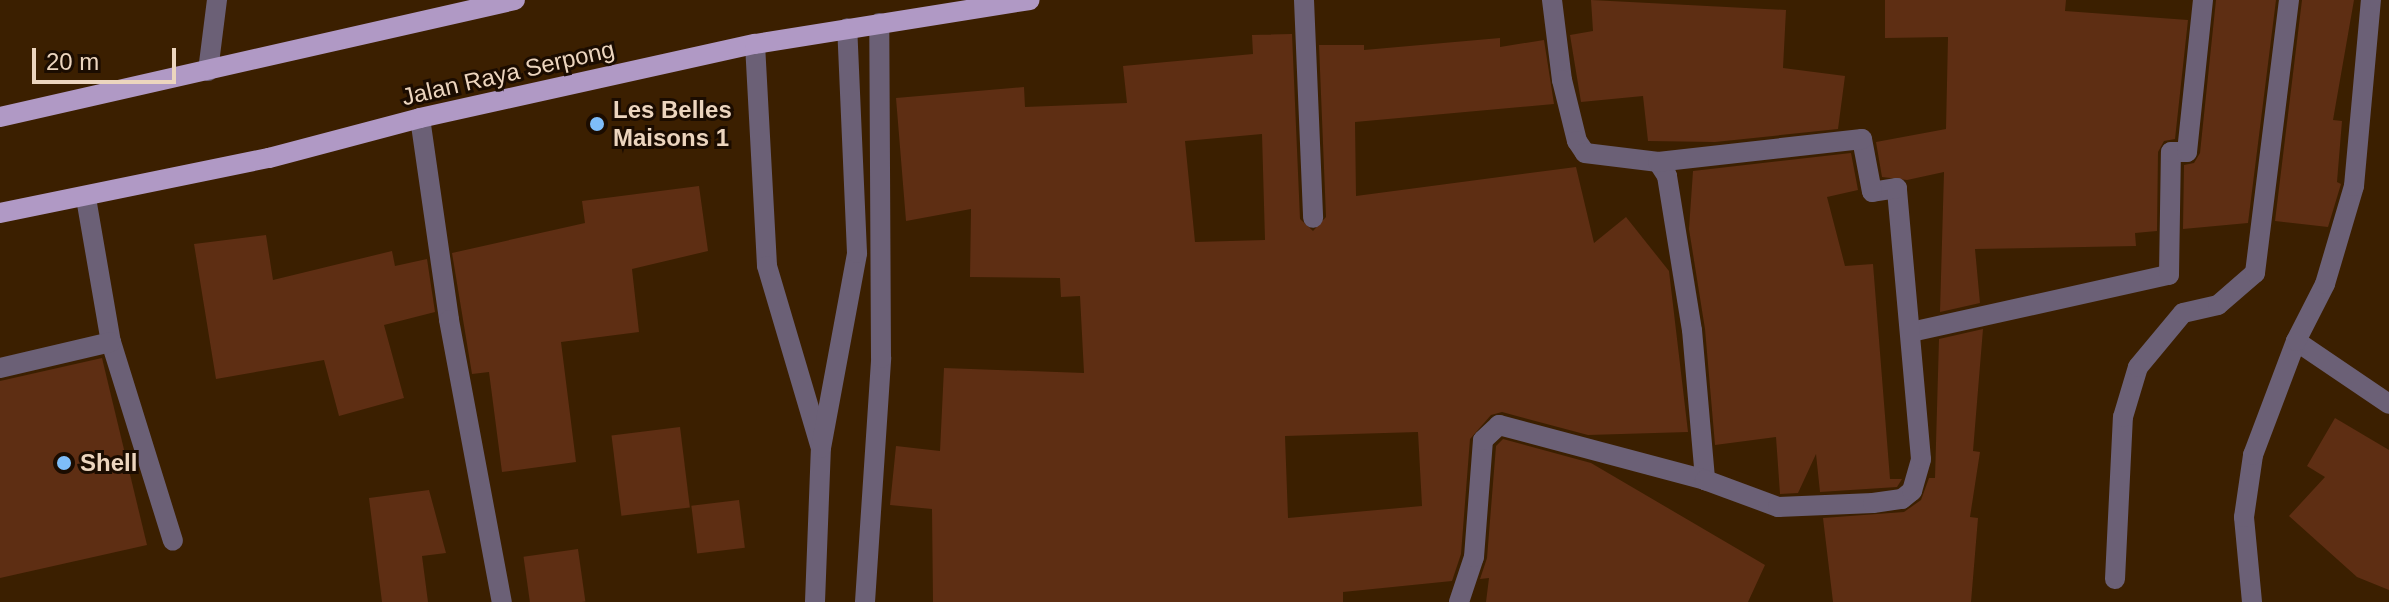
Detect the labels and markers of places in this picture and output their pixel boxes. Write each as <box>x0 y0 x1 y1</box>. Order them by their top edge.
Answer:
place label: Les Belles Maisons 1 <box>613 96 732 152</box>
marker: Les Belles Maisons 1 <box>588 115 606 133</box>
place label: Shell <box>80 449 137 477</box>
marker: Shell <box>55 454 73 472</box>

